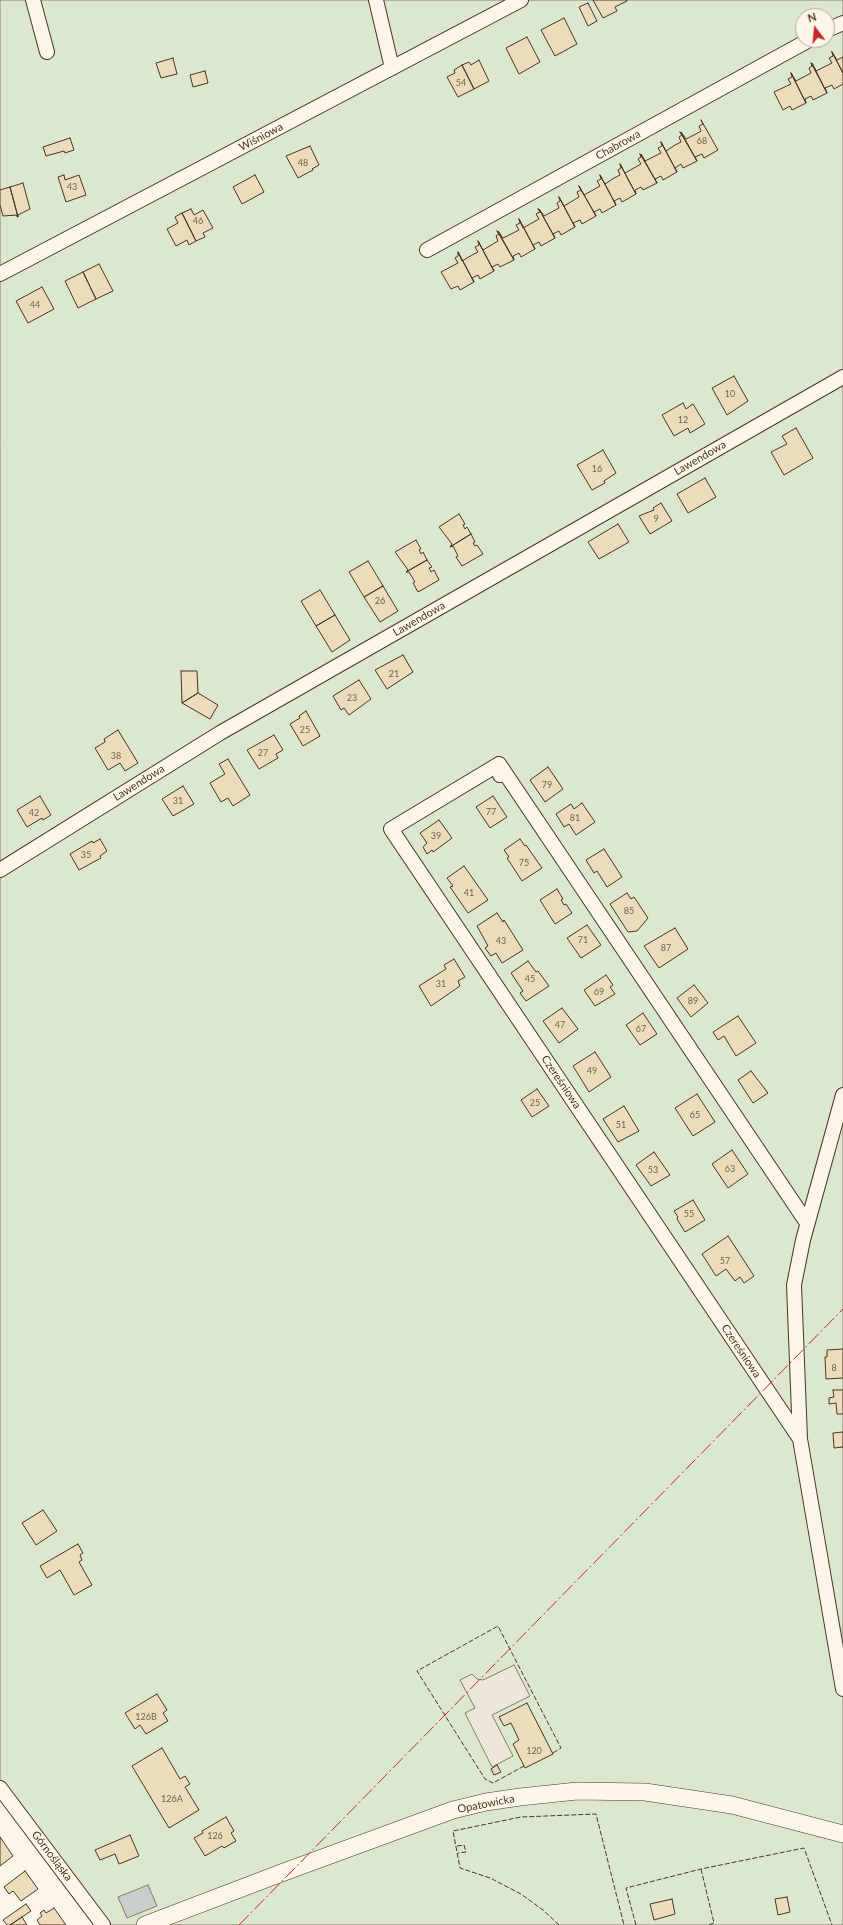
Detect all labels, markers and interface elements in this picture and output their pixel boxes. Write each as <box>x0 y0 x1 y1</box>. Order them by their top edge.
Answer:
north arrow <box>795 8 835 48</box>
text: N <box>806 10 818 24</box>
house number: 54 <box>456 78 466 88</box>
street label: Wiśniowa <box>237 120 285 154</box>
street label: Chabrowa <box>593 127 643 163</box>
house number: 68 <box>697 136 707 146</box>
house number: 48 <box>298 158 308 168</box>
house number: 43 <box>67 182 77 192</box>
house number: 46 <box>193 216 203 226</box>
house number: 44 <box>30 300 40 310</box>
house number: 10 <box>725 389 735 399</box>
house number: 12 <box>678 415 688 425</box>
street label: Lawendowa <box>672 438 728 478</box>
house number: 16 <box>592 464 602 474</box>
house number: 9 <box>653 514 659 524</box>
house number: 26 <box>375 596 385 606</box>
street label: Lawendowa <box>391 599 447 639</box>
house number: 21 <box>389 669 399 679</box>
house number: 23 <box>347 693 357 703</box>
house number: 25 <box>300 725 310 735</box>
house number: 27 <box>258 748 268 758</box>
house number: 38 <box>111 751 121 761</box>
street label: Lawendowa <box>111 762 167 804</box>
house number: 79 <box>542 780 552 790</box>
house number: 31 <box>173 796 183 806</box>
house number: 77 <box>486 807 496 817</box>
house number: 42 <box>29 808 39 818</box>
house number: 81 <box>570 813 580 823</box>
house number: 39 <box>431 831 441 841</box>
house number: 35 <box>81 850 91 860</box>
house number: 75 <box>519 858 529 868</box>
house number: 41 <box>464 888 474 898</box>
house number: 85 <box>624 906 634 916</box>
house number: 71 <box>578 935 588 945</box>
house number: 43 <box>496 936 506 946</box>
house number: 87 <box>661 943 671 953</box>
house number: 45 <box>525 974 535 984</box>
house number: 31 <box>436 979 446 989</box>
house number: 69 <box>594 987 604 997</box>
house number: 89 <box>688 996 698 1006</box>
house number: 47 <box>555 1020 565 1030</box>
house number: 67 <box>636 1024 646 1034</box>
street label: Czereśniowa <box>538 1053 584 1111</box>
house number: 49 <box>587 1066 597 1076</box>
house number: 25 <box>530 1098 540 1108</box>
house number: 65 <box>690 1110 700 1120</box>
house number: 51 <box>616 1120 626 1130</box>
house number: 63 <box>725 1164 735 1174</box>
house number: 53 <box>648 1165 658 1175</box>
house number: 55 <box>684 1209 694 1219</box>
house number: 57 <box>720 1256 730 1266</box>
street label: Czereśniowa <box>718 1322 764 1380</box>
house number: 8 <box>831 1363 837 1373</box>
house number: 126B <box>135 1712 157 1722</box>
house number: 120 <box>526 1746 542 1756</box>
street label: Opatowicka <box>456 1792 516 1816</box>
house number: 126A <box>161 1794 183 1804</box>
street label: Górnośląska <box>29 1828 75 1884</box>
house number: 126 <box>207 1831 223 1841</box>

